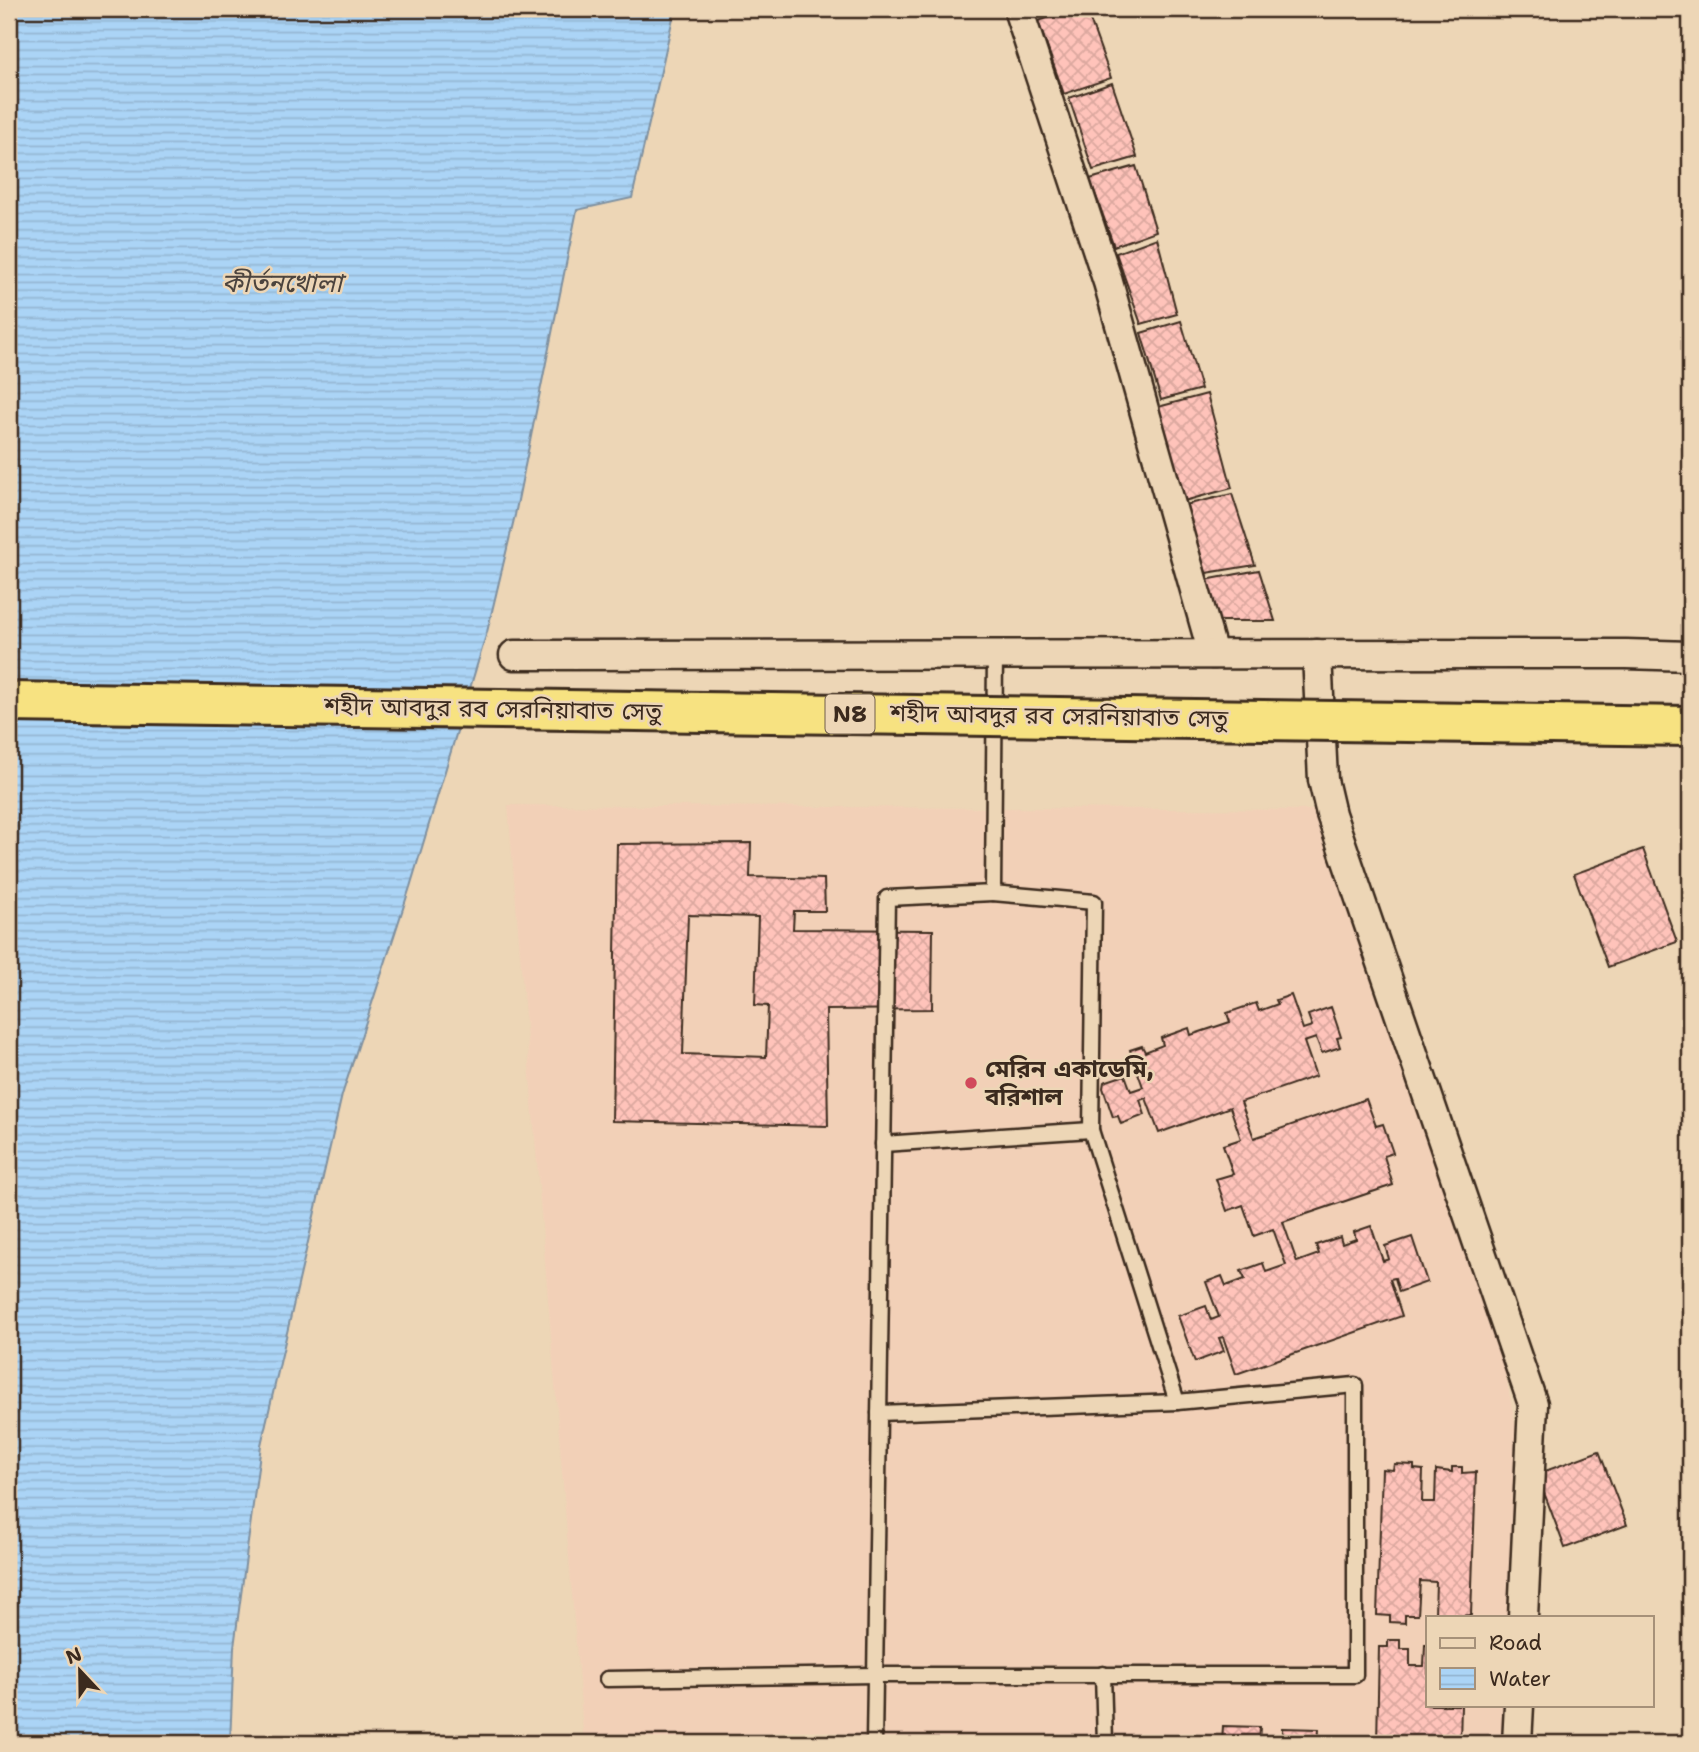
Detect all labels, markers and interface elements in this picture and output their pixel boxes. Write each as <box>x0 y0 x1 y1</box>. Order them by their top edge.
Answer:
water label: কীর্তনখোলা <box>222 265 347 300</box>
street label: শহীদ আবদুর রব সেরনিয়াবাত সেতু <box>323 690 663 728</box>
road number: N8 <box>826 694 874 734</box>
street label: শহীদ আবদুর রব সেরনিয়াবাত সেতু <box>889 697 1229 735</box>
place label: মেরিন একাডেমি, বরিশাল <box>984 1053 1154 1113</box>
marker: মেরিন একাডেমি, বরিশাল <box>963 1075 979 1091</box>
legend <box>1426 1616 1654 1706</box>
text: Road <box>1489 1629 1542 1657</box>
north arrow <box>46 1636 116 1706</box>
text: N <box>62 1641 85 1670</box>
text: Water <box>1489 1665 1551 1693</box>

